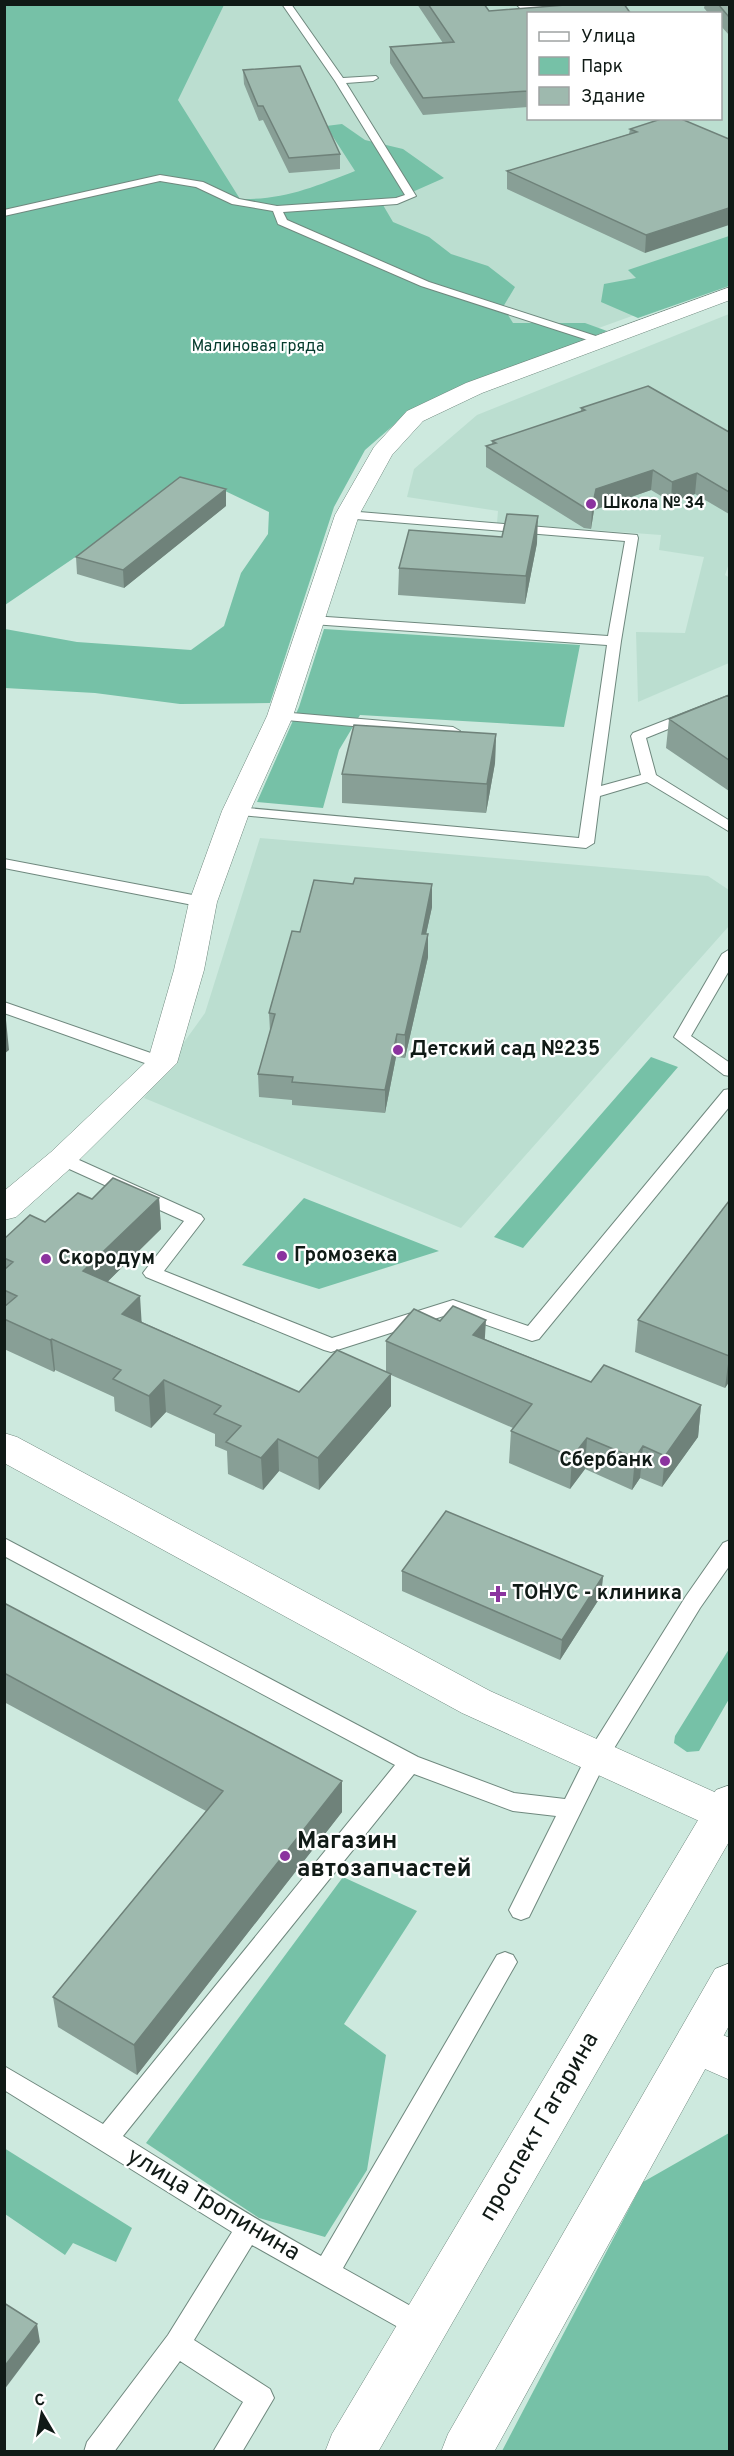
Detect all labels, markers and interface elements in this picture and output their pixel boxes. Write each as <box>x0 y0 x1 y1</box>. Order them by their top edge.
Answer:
legend <box>527 12 722 120</box>
text: Улица <box>581 26 635 49</box>
text: Парк <box>581 56 623 79</box>
text: Здание <box>581 86 645 109</box>
park label: Малиновая гряда <box>191 337 325 357</box>
place label: Школа № 34 <box>603 494 704 514</box>
marker: Школа № 34 <box>584 497 598 511</box>
place label: Детский сад №235 <box>410 1037 600 1063</box>
marker: Детский сад №235 <box>391 1043 405 1057</box>
place label: Громозека <box>294 1243 397 1269</box>
place label: Скородум <box>58 1246 155 1272</box>
marker: Громозека <box>275 1249 289 1263</box>
marker: Скородум <box>39 1252 53 1266</box>
place label: Сбербанк <box>559 1448 653 1474</box>
marker: Сбербанк <box>658 1454 672 1468</box>
place label: ТОНУС - клиника <box>512 1581 682 1607</box>
marker: ТОНУС - клиника <box>489 1585 507 1603</box>
place label: Магазин автозапчастей <box>297 1827 472 1885</box>
marker: Магазин автозапчастей <box>278 1849 292 1863</box>
street label: проспект Гагарина <box>474 2027 606 2227</box>
street label: улица Тропинина <box>121 2141 305 2269</box>
north arrow <box>12 2384 72 2444</box>
text: С <box>33 2390 47 2412</box>

